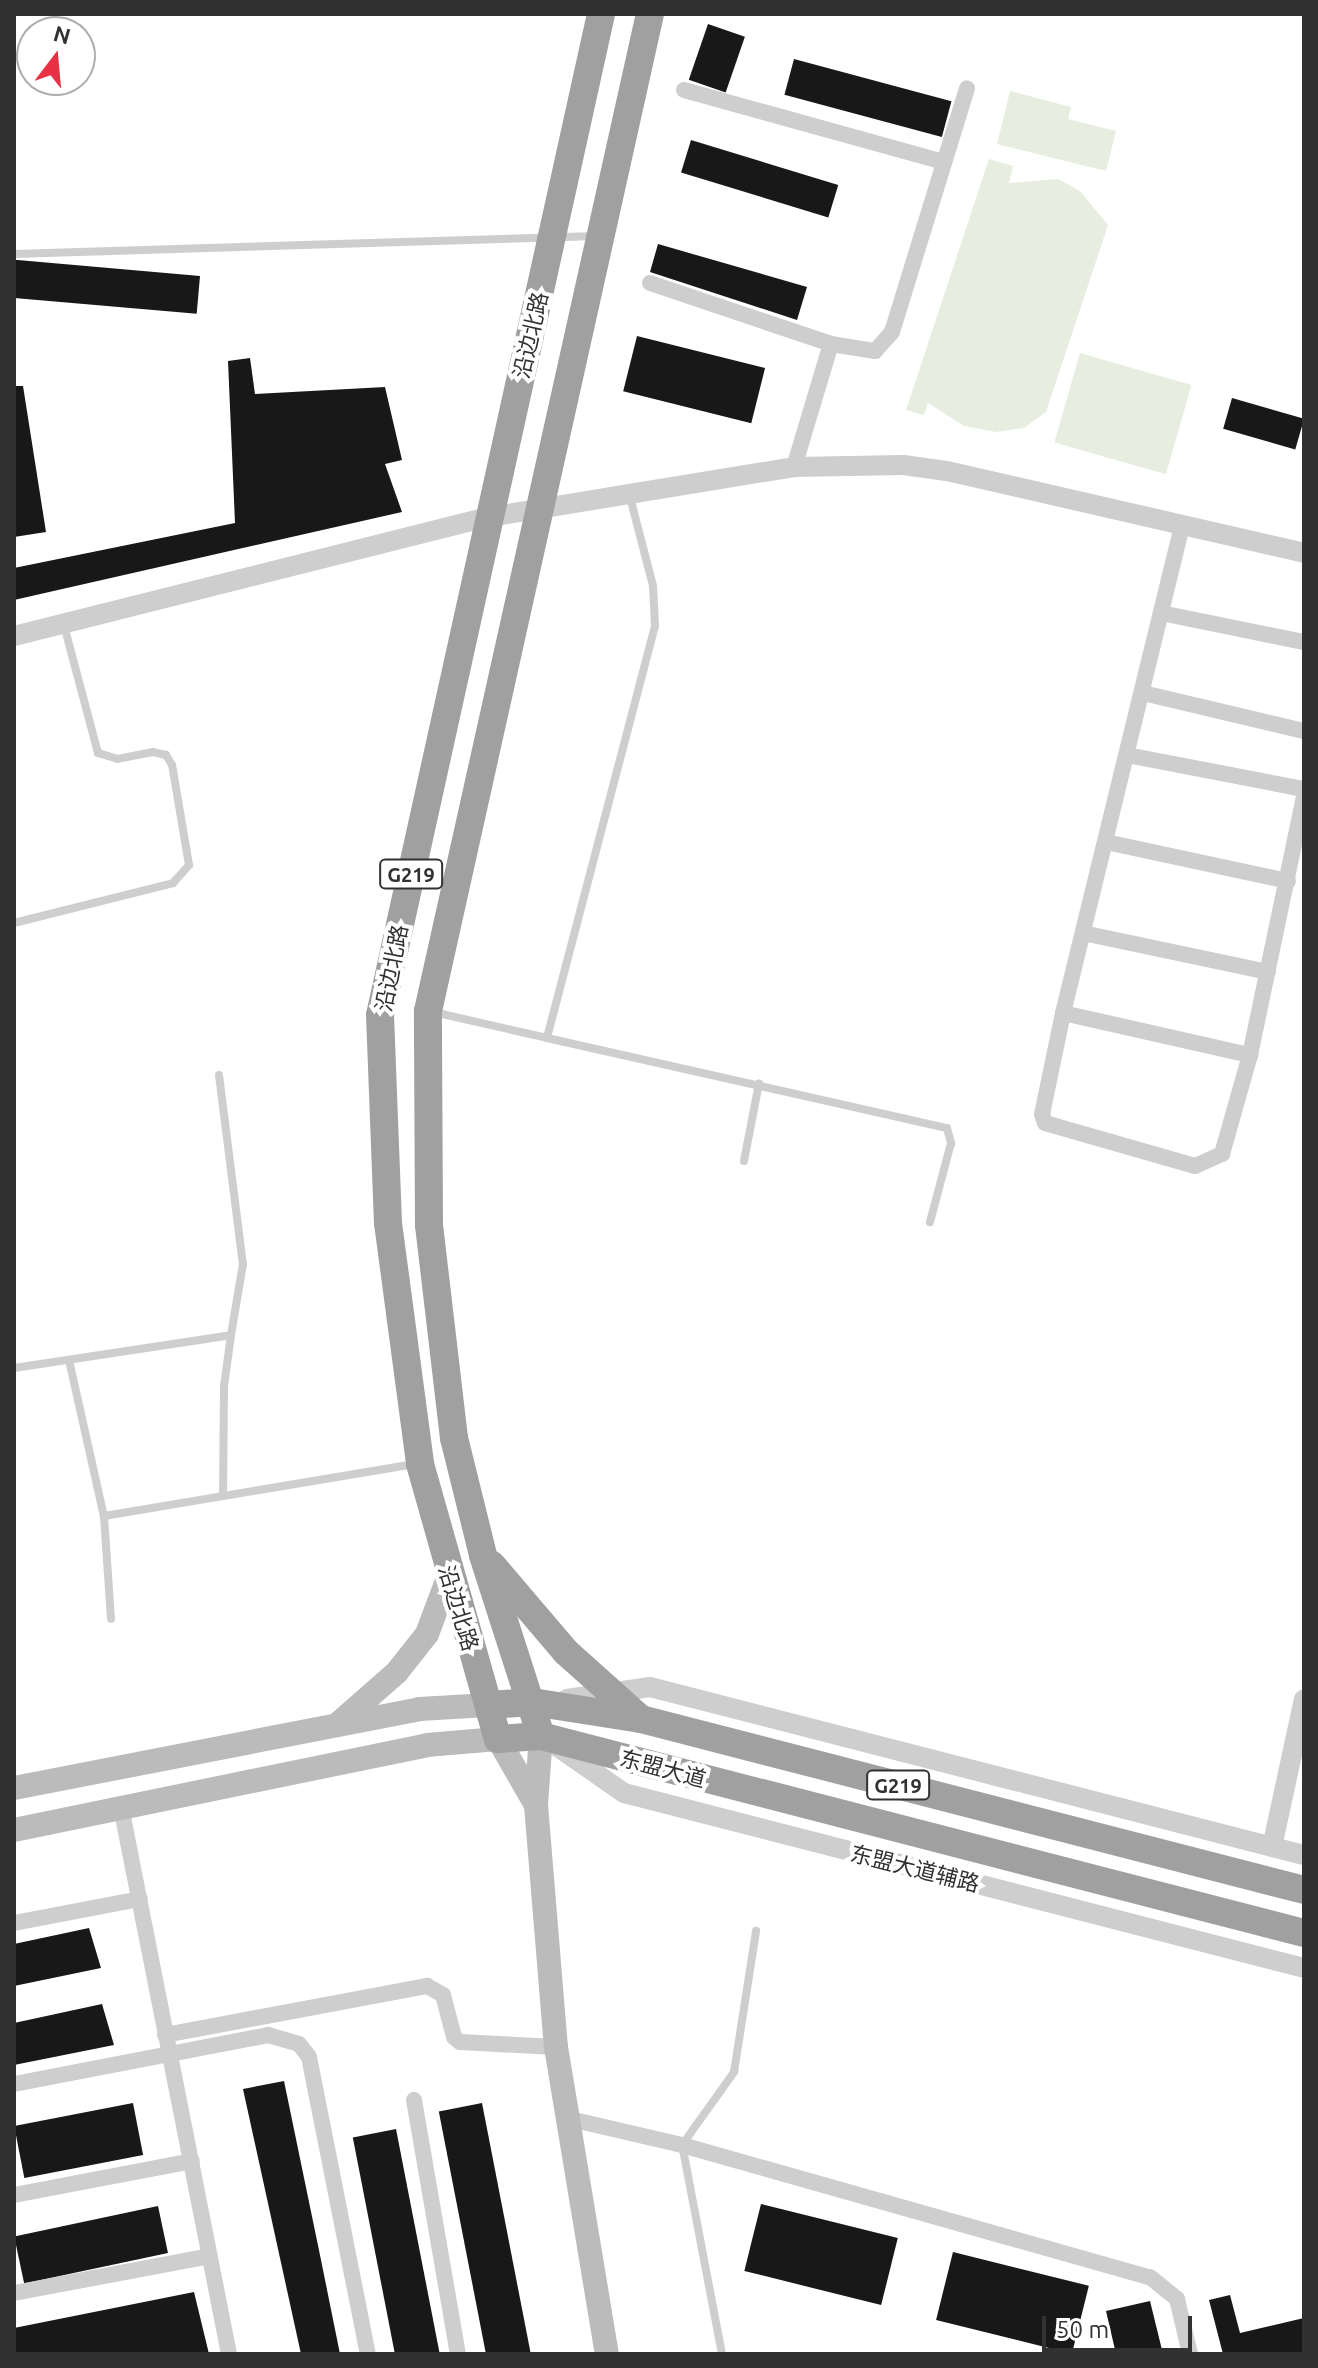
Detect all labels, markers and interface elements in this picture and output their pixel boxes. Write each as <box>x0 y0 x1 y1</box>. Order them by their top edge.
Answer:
north arrow <box>16 16 96 96</box>
text: N <box>51 20 74 49</box>
street label: 沿边北路 <box>507 289 553 381</box>
road number: G219 <box>379 858 443 890</box>
street label: 沿边北路 <box>370 922 412 1014</box>
street label: 沿边北路 <box>434 1562 484 1654</box>
street label: 东盟大道 <box>617 1744 709 1792</box>
road number: G219 <box>866 1769 930 1801</box>
street label: 东盟大道辅路 <box>848 1839 982 1897</box>
scale bar <box>1046 2300 1196 2350</box>
text: 50 m <box>1056 2316 1109 2343</box>

